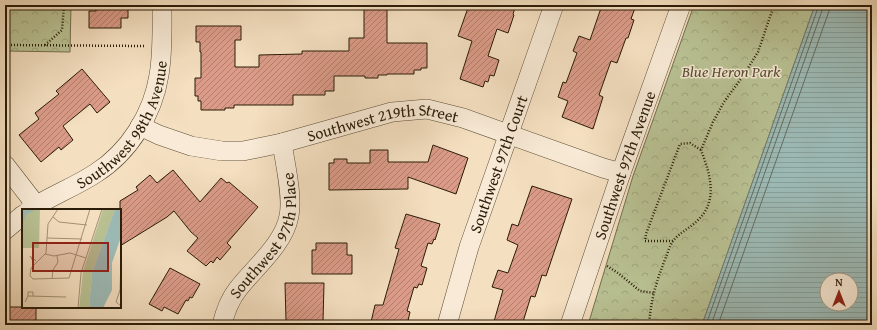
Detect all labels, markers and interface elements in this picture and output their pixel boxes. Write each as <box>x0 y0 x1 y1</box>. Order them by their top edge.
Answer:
street label: Southwest 98th Avenue <box>72 59 173 195</box>
park label: Blue Heron Park <box>681 59 781 83</box>
street label: Southwest 97th Avenue <box>588 87 661 243</box>
street label: Southwest 97th Court <box>463 91 534 236</box>
street label: Southwest 219th Street <box>304 97 461 147</box>
street label: Southwest 97th Place <box>223 171 302 303</box>
inset map <box>22 209 121 308</box>
north arrow <box>819 272 859 312</box>
text: N <box>835 274 843 290</box>

